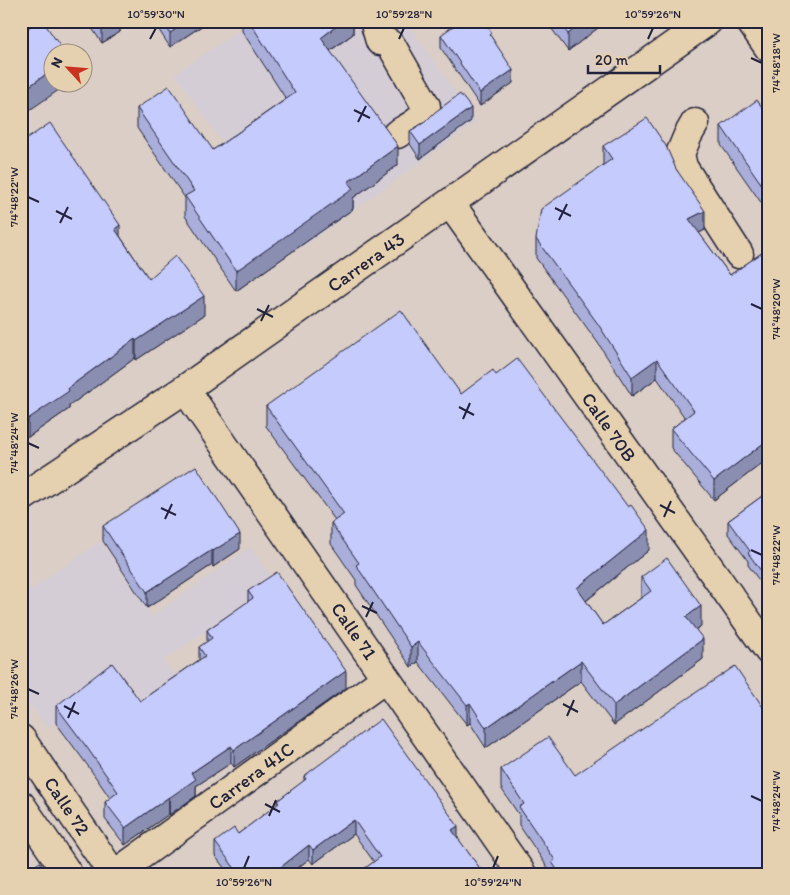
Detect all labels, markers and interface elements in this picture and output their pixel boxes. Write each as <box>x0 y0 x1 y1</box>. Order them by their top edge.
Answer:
text: 10°59'30"N <box>127 7 185 21</box>
text: 10°59'28"N <box>376 7 432 21</box>
text: 10°59'26"N <box>625 7 681 21</box>
text: 74°48'18"W <box>769 33 783 93</box>
north arrow <box>42 42 92 92</box>
scale bar <box>588 42 660 74</box>
text: 20 m <box>595 51 629 69</box>
text: N <box>47 55 66 70</box>
text: 74°48'22"W <box>7 167 21 227</box>
street label: Carrera 43 <box>323 227 409 297</box>
text: 74°48'20"W <box>769 278 783 340</box>
street label: Calle 70B <box>577 388 641 466</box>
text: 74°48'24"W <box>7 413 21 473</box>
text: 74°48'22"W <box>769 525 783 585</box>
street label: Calle 71 <box>326 598 382 664</box>
text: 74°48'26"W <box>7 659 21 719</box>
street label: Carrera 41C <box>204 737 298 815</box>
text: 74°48'24"W <box>769 771 783 831</box>
street label: Calle 72 <box>39 772 95 840</box>
text: 10°59'26"N <box>216 875 272 889</box>
text: 10°59'24"N <box>464 875 522 889</box>

